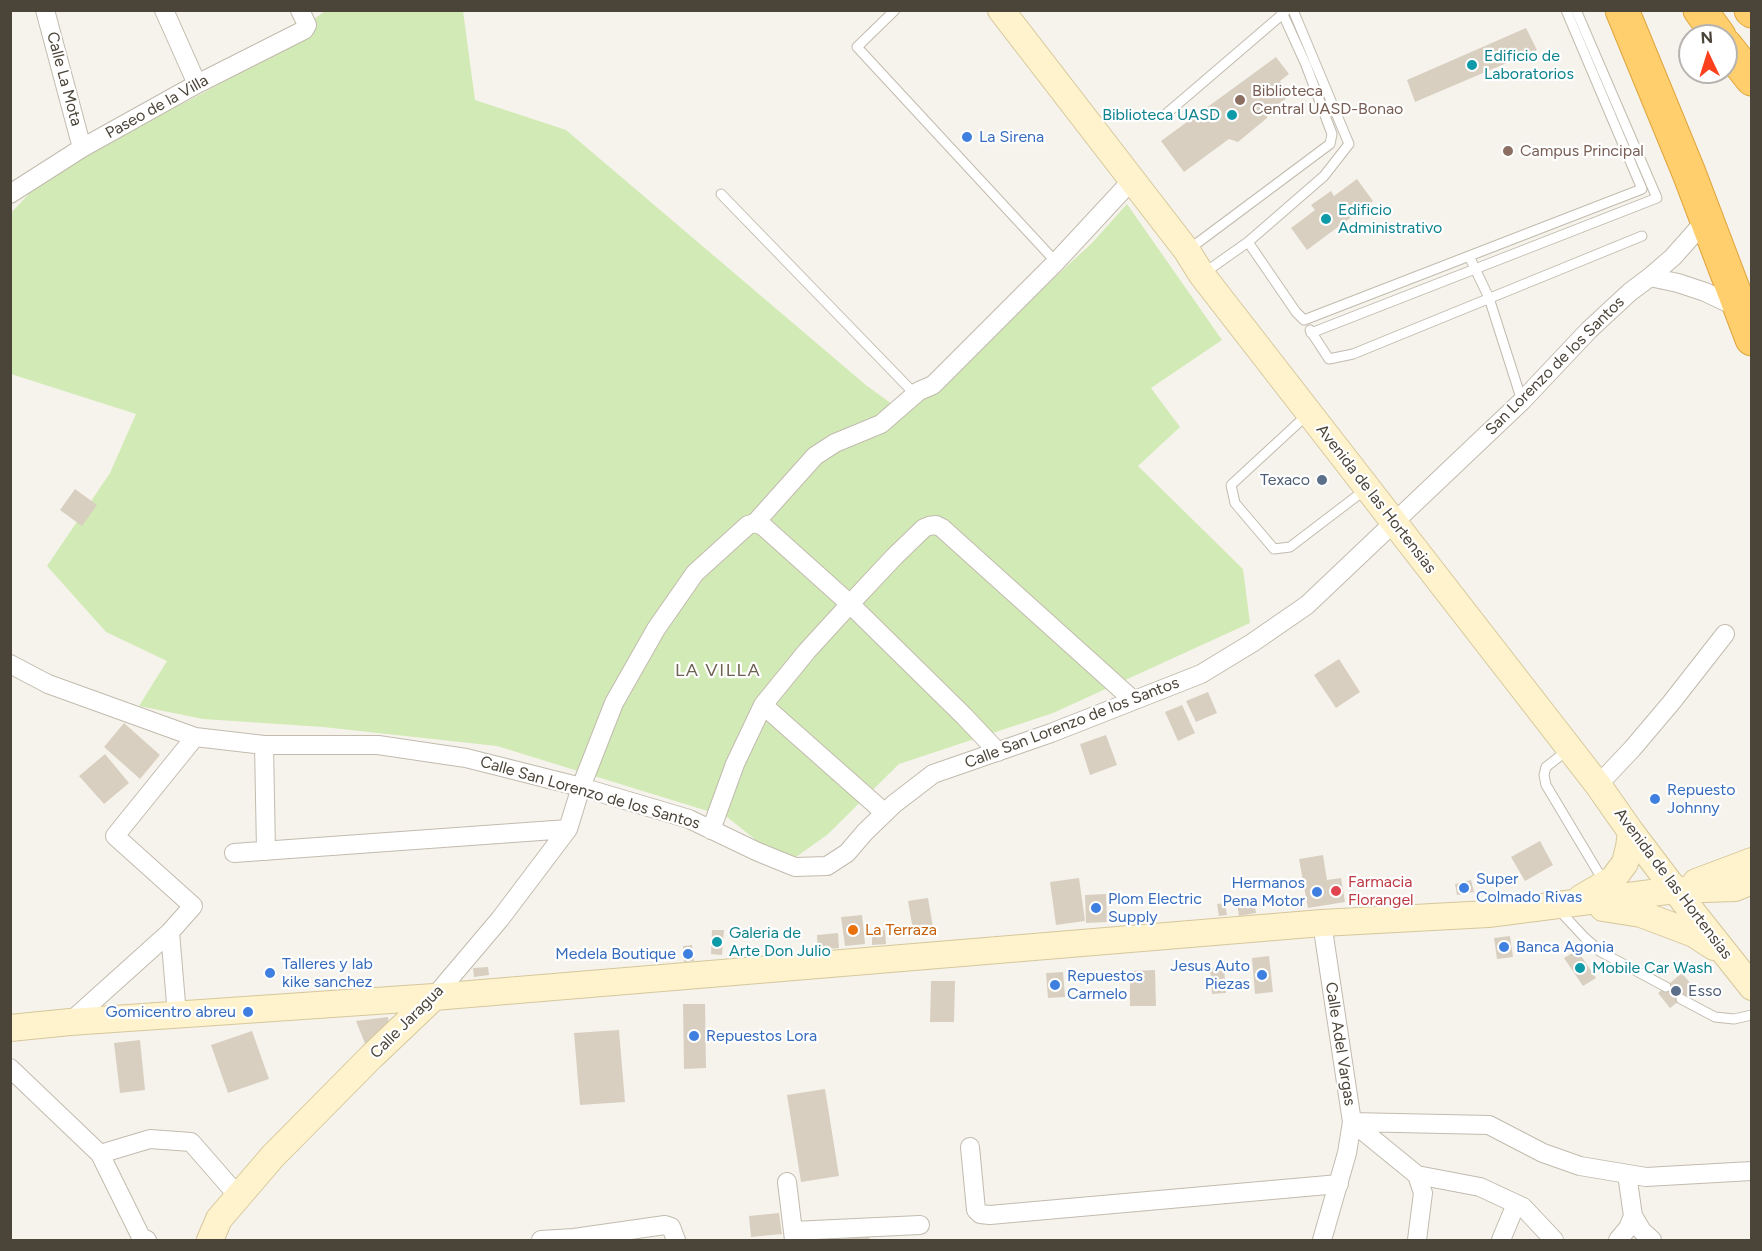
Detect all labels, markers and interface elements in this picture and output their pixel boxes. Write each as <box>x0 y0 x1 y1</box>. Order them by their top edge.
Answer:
north arrow <box>1678 24 1738 84</box>
text: N <box>1700 28 1714 47</box>
street label: Calle La Mota <box>42 30 86 128</box>
place label: Edificio de Laboratorios <box>1484 46 1574 84</box>
marker: Edificio de Laboratorios <box>1465 58 1479 72</box>
street label: Paseo de la Villa <box>102 71 212 143</box>
place label: Biblioteca Central UASD-Bonao <box>1252 81 1403 119</box>
marker: Biblioteca Central UASD-Bonao <box>1233 93 1247 107</box>
place label: Biblioteca UASD <box>1102 105 1220 125</box>
marker: Biblioteca UASD <box>1225 108 1239 122</box>
place label: La Sirena <box>979 127 1044 147</box>
marker: La Sirena <box>960 130 974 144</box>
place label: Campus Principal <box>1520 141 1644 161</box>
marker: Campus Principal <box>1501 144 1515 158</box>
place label: Edificio Administrativo <box>1338 200 1442 238</box>
marker: Edificio Administrativo <box>1319 212 1333 226</box>
street label: San Lorenzo de los Santos <box>1482 293 1628 439</box>
street label: Avenida de las Hortensias <box>1312 421 1440 577</box>
place label: Texaco <box>1260 470 1310 490</box>
marker: Texaco <box>1315 473 1329 487</box>
district label: LA VILLA <box>675 660 761 682</box>
street label: Calle San Lorenzo de los Santos <box>962 673 1182 773</box>
street label: Calle San Lorenzo de los Santos <box>478 752 702 834</box>
place label: Repuesto Johnny <box>1667 780 1736 818</box>
marker: Repuesto Johnny <box>1648 792 1662 806</box>
street label: Avenida de las Hortensias <box>1610 805 1736 963</box>
place label: Super Colmado Rivas <box>1476 869 1582 907</box>
place label: Farmacia Florangel <box>1348 872 1414 910</box>
place label: Hermanos Pena Motor <box>1223 873 1305 911</box>
marker: Super Colmado Rivas <box>1457 881 1471 895</box>
marker: Farmacia Florangel <box>1329 884 1343 898</box>
marker: Hermanos Pena Motor <box>1310 885 1324 899</box>
place label: Plom Electric Supply <box>1108 889 1202 927</box>
marker: Plom Electric Supply <box>1089 901 1103 915</box>
place label: La Terraza <box>865 920 937 940</box>
place label: Galeria de Arte Don Julio <box>729 923 831 961</box>
marker: La Terraza <box>846 923 860 937</box>
marker: Galeria de Arte Don Julio <box>710 935 724 949</box>
place label: Banca Agonia <box>1516 937 1614 957</box>
marker: Banca Agonia <box>1497 940 1511 954</box>
place label: Medela Boutique <box>555 944 676 964</box>
marker: Medela Boutique <box>681 947 695 961</box>
place label: Talleres y lab kike sanchez <box>282 954 373 992</box>
place label: Jesus Auto Piezas <box>1170 956 1250 994</box>
place label: Mobile Car Wash <box>1592 958 1712 978</box>
marker: Mobile Car Wash <box>1573 961 1587 975</box>
marker: Talleres y lab kike sanchez <box>263 966 277 980</box>
place label: Repuestos Carmelo <box>1067 966 1143 1004</box>
marker: Jesus Auto Piezas <box>1255 968 1269 982</box>
marker: Repuestos Carmelo <box>1048 978 1062 992</box>
street label: Calle Jaragua <box>366 981 448 1063</box>
street label: Calle Adel Vargas <box>1321 981 1359 1107</box>
place label: Esso <box>1688 981 1722 1001</box>
marker: Esso <box>1669 984 1683 998</box>
place label: Gomicentro abreu <box>106 1002 236 1022</box>
marker: Gomicentro abreu <box>241 1005 255 1019</box>
place label: Repuestos Lora <box>706 1026 817 1046</box>
marker: Repuestos Lora <box>687 1029 701 1043</box>

